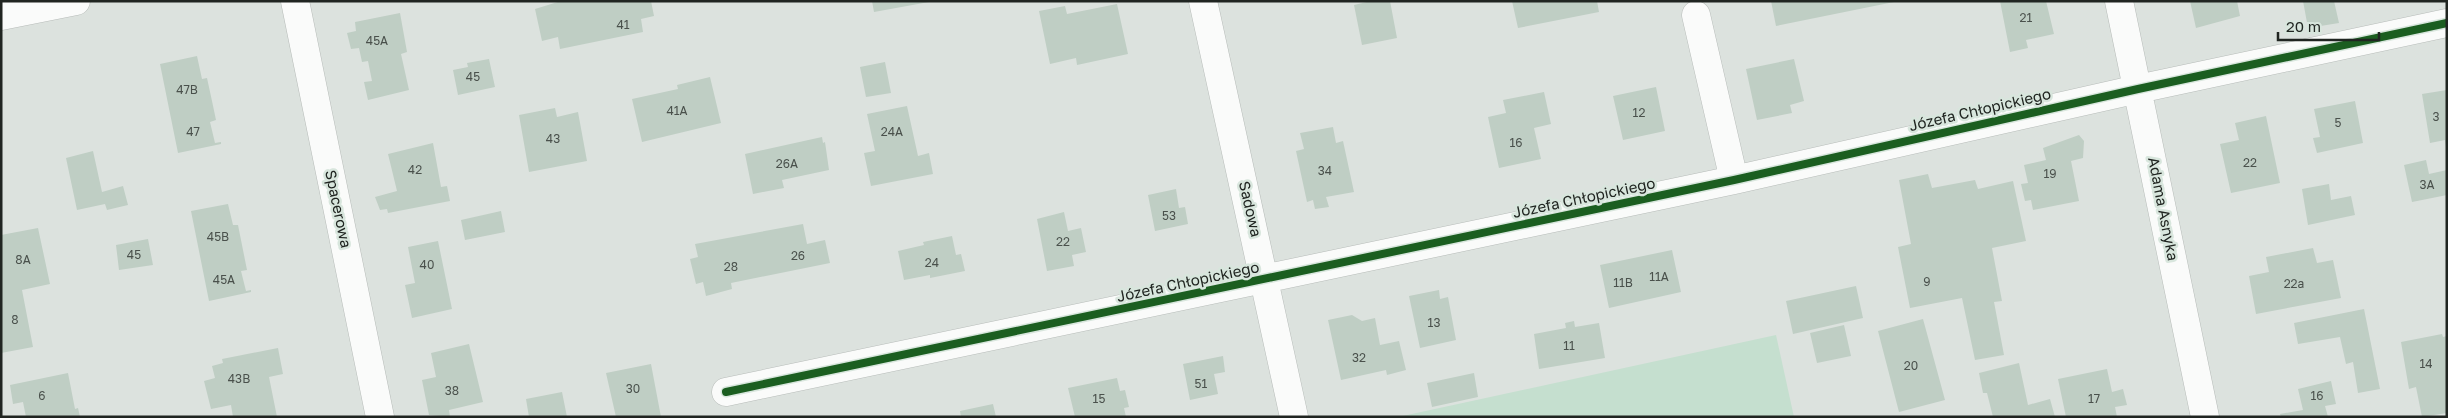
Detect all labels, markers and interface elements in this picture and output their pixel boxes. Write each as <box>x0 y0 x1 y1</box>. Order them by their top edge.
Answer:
house number: 21 <box>2020 10 2033 25</box>
scale bar <box>2278 10 2379 42</box>
house number: 41 <box>616 17 630 32</box>
text: 20 m <box>2286 17 2321 35</box>
house number: 45A <box>366 33 388 48</box>
house number: 45 <box>466 69 480 84</box>
house number: 47B <box>176 82 198 97</box>
street label: Józefa Chłopickiego <box>1907 84 2053 134</box>
house number: 41A <box>666 103 688 118</box>
house number: 12 <box>1633 105 1645 120</box>
house number: 3 <box>2432 109 2440 124</box>
house number: 5 <box>2335 115 2342 130</box>
house number: 47 <box>186 124 200 139</box>
house number: 24A <box>881 124 903 139</box>
house number: 43 <box>546 131 560 146</box>
house number: 16 <box>1509 135 1523 150</box>
street label: Adama Asnyka <box>2145 155 2183 262</box>
house number: 22 <box>2243 155 2257 170</box>
house number: 26A <box>776 156 798 171</box>
house number: 42 <box>408 162 422 177</box>
house number: 34 <box>1318 163 1332 178</box>
house number: 19 <box>2043 166 2057 181</box>
street label: Spacerowa <box>322 168 356 249</box>
street label: Józefa Chłopickiego <box>1511 173 1657 221</box>
house number: 3A <box>2419 177 2435 192</box>
street label: Sadowa <box>1236 179 1266 238</box>
house number: 53 <box>1162 208 1176 223</box>
house number: 45B <box>207 229 229 244</box>
house number: 22 <box>1056 234 1070 249</box>
house number: 45 <box>127 247 141 262</box>
house number: 26 <box>791 248 805 263</box>
house number: 8A <box>15 252 31 267</box>
house number: 24 <box>925 255 939 270</box>
house number: 40 <box>420 257 434 272</box>
street label: Józefa Chłopickiego <box>1115 257 1261 305</box>
house number: 28 <box>724 259 738 274</box>
house number: 11A <box>1649 269 1669 284</box>
house number: 45A <box>213 272 235 287</box>
house number: 9 <box>1923 274 1931 289</box>
house number: 11B <box>1613 275 1633 290</box>
house number: 22a <box>2284 276 2304 291</box>
house number: 8 <box>11 312 19 327</box>
house number: 13 <box>1428 315 1440 330</box>
house number: 11 <box>1563 338 1575 353</box>
house number: 32 <box>1352 350 1366 365</box>
house number: 14 <box>2419 356 2433 371</box>
house number: 20 <box>1904 358 1918 373</box>
house number: 43B <box>228 371 250 386</box>
house number: 51 <box>1195 376 1208 391</box>
house number: 30 <box>626 381 640 396</box>
house number: 38 <box>445 383 459 398</box>
house number: 6 <box>38 388 46 403</box>
house number: 16 <box>2310 388 2324 403</box>
house number: 15 <box>1093 391 1105 406</box>
house number: 17 <box>2088 391 2100 406</box>

